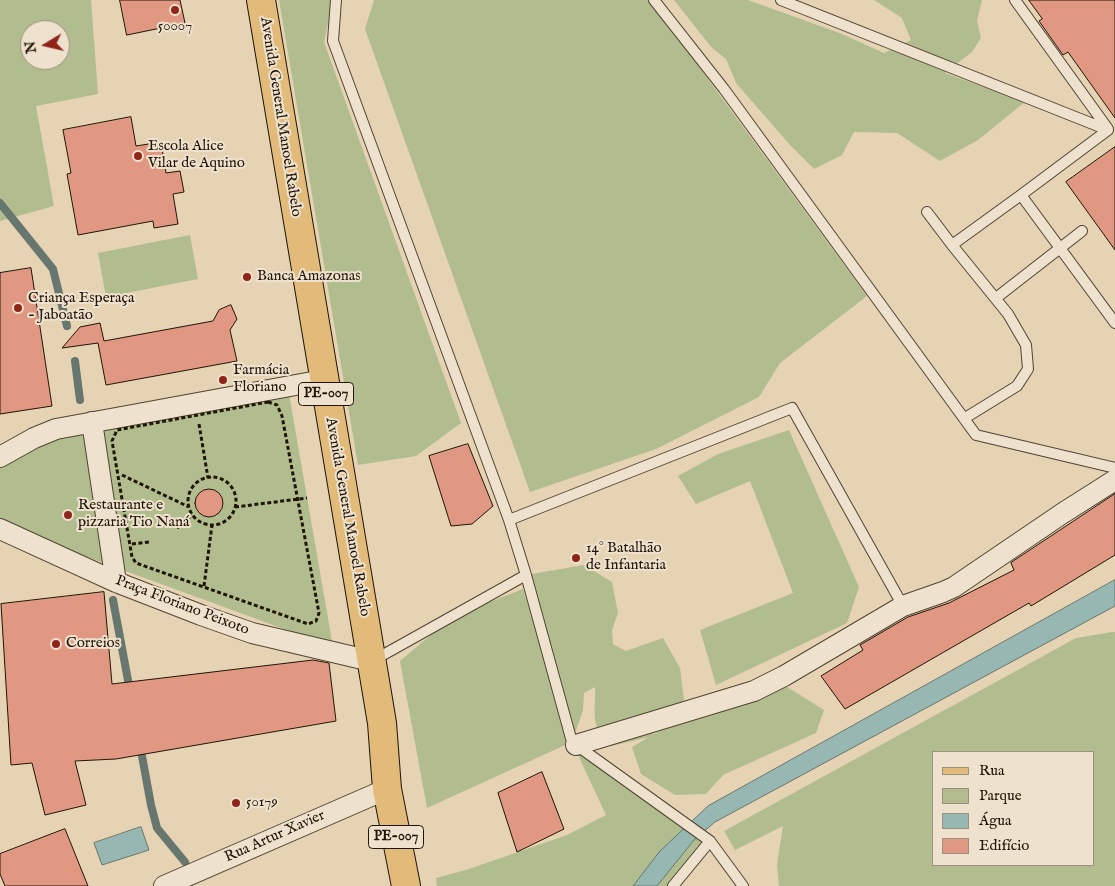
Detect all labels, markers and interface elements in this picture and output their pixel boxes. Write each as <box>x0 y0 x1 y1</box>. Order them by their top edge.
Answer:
marker: 50007 <box>169 4 181 16</box>
street label: Avenida General Manoel Rabelo <box>255 16 305 218</box>
place label: 50007 <box>158 18 192 36</box>
north arrow <box>20 20 70 70</box>
text: N <box>21 40 41 55</box>
place label: Escola Alice Vilar de Aquino <box>148 138 245 173</box>
marker: Escola Alice Vilar de Aquino <box>132 150 144 162</box>
place label: Banca Amazonas <box>257 268 361 286</box>
marker: Banca Amazonas <box>241 271 253 283</box>
place label: Criança Esperaça - Jaboatão <box>28 290 134 325</box>
marker: Criança Esperaça - Jaboatão <box>12 302 24 314</box>
place label: Farmácia Floriano <box>233 362 289 397</box>
marker: Farmácia Floriano <box>217 374 229 386</box>
road number: PE-007 <box>298 382 354 406</box>
street label: Avenida General Manoel Rabelo <box>321 416 373 618</box>
place label: Restaurante e pizzaria Tio Naná <box>78 497 189 532</box>
marker: Restaurante e pizzaria Tio Naná <box>62 509 74 521</box>
place label: 14° Batalhão de Infantaria <box>586 540 666 575</box>
marker: 14° Batalhão de Infantaria <box>570 552 582 564</box>
street label: Praça Floriano Peixoto <box>113 572 251 640</box>
place label: Correios <box>66 635 120 653</box>
marker: Correios <box>50 638 62 650</box>
legend <box>932 751 1095 866</box>
text: Rua <box>979 761 1005 780</box>
text: Parque <box>979 786 1022 805</box>
place label: 50179 <box>246 794 278 812</box>
marker: 50179 <box>230 797 242 809</box>
street label: Rua Artur Xavier <box>222 807 328 867</box>
text: Água <box>979 811 1012 830</box>
road number: PE-007 <box>368 826 424 849</box>
text: Edifício <box>979 836 1029 855</box>

